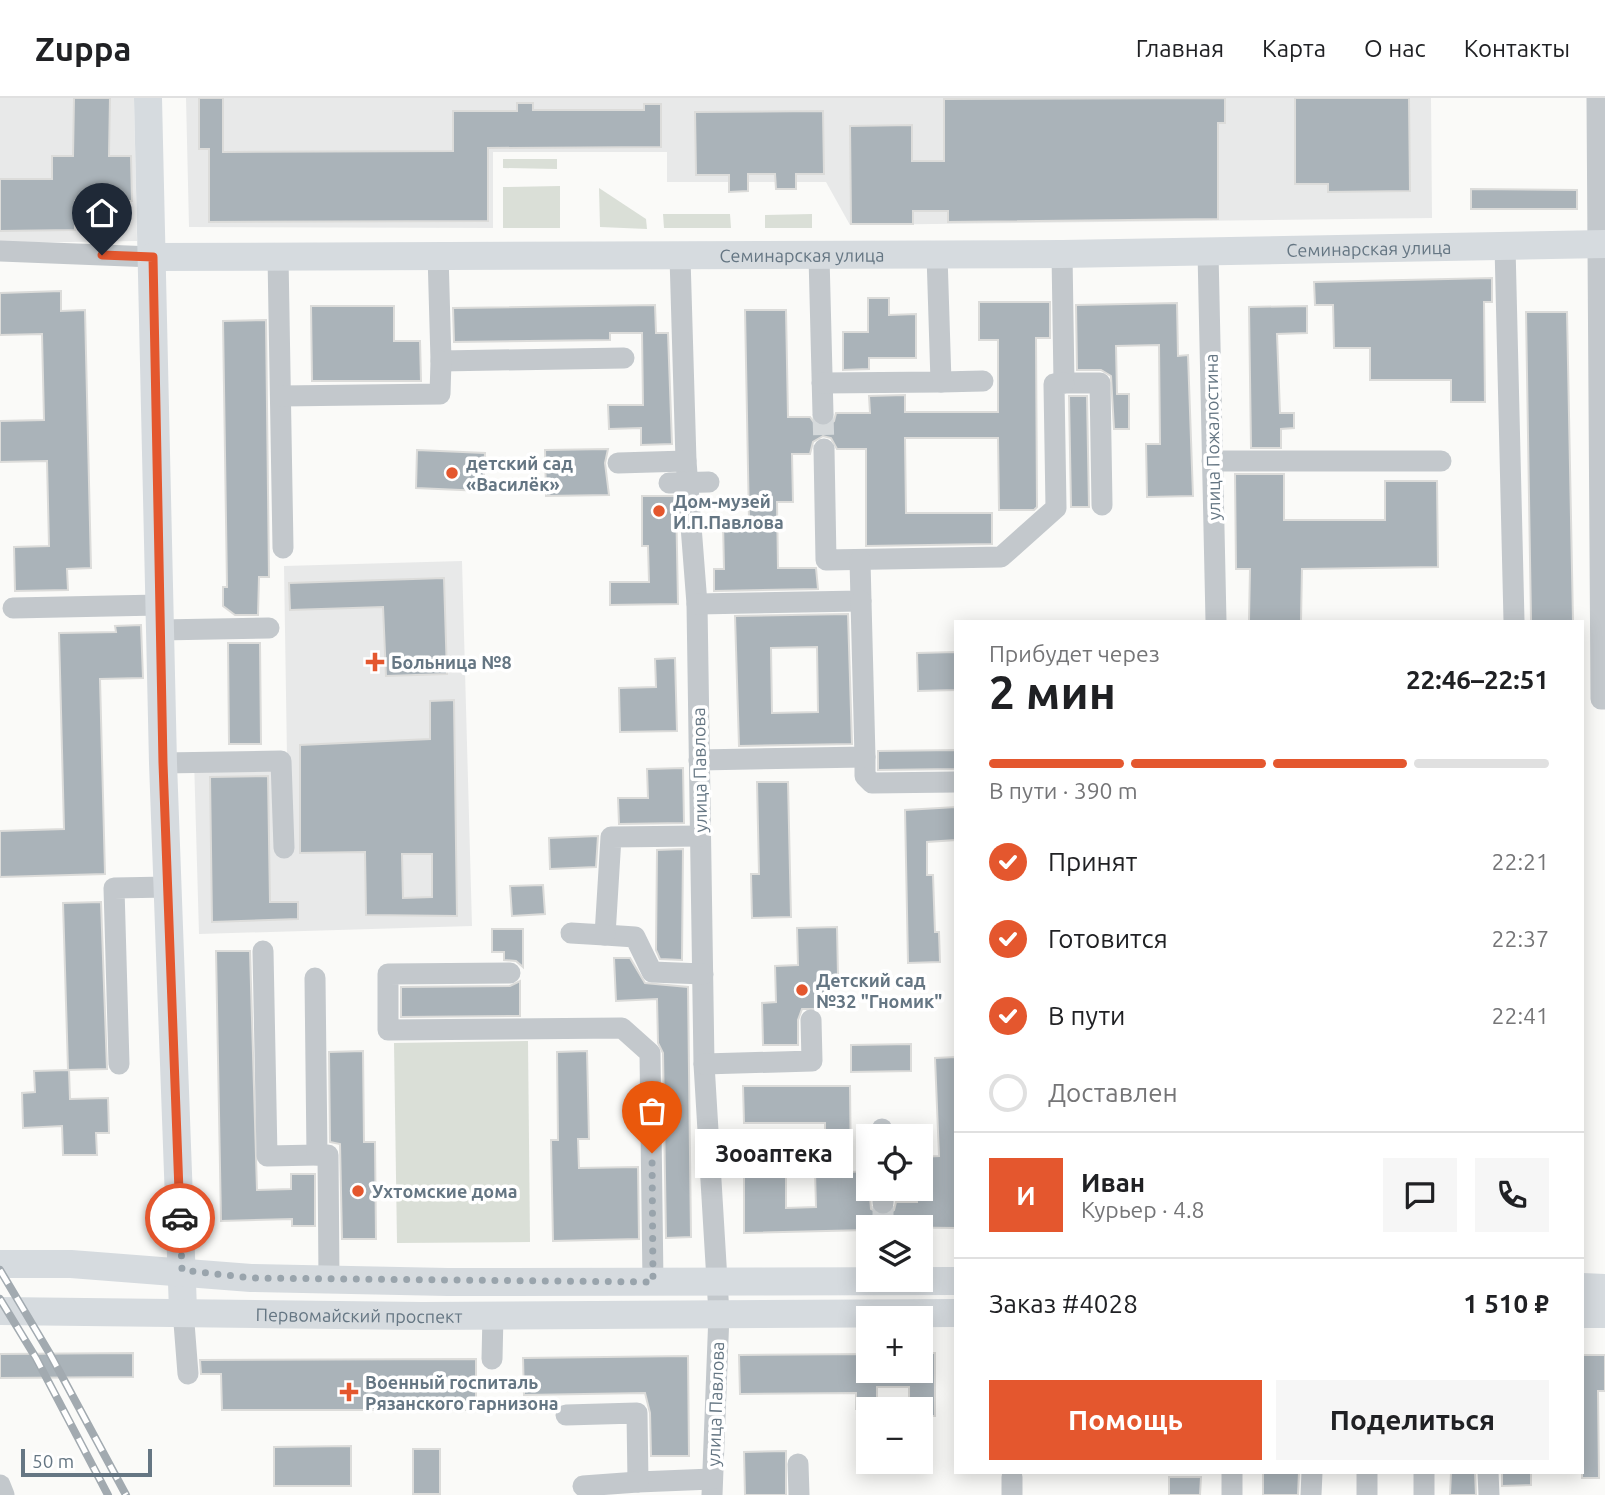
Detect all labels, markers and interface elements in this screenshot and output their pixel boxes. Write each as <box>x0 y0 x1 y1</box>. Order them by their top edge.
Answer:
text: Zuppa <box>35 30 131 67</box>
text: Главная <box>1136 35 1224 62</box>
text: Карта <box>1262 35 1326 62</box>
text: О нас <box>1364 35 1426 62</box>
text: Контакты <box>1464 35 1570 62</box>
pin <box>72 183 132 255</box>
icon: home <box>83 194 121 232</box>
street label: Семинарская улица <box>1286 237 1452 260</box>
street label: Семинарская улица <box>719 245 885 265</box>
street label: улица Пожалостина <box>1201 353 1223 521</box>
place label: детский сад «Василёк» <box>466 453 573 494</box>
marker: детский сад «Василёк» <box>444 465 460 481</box>
place label: Дом-музей И.П.Павлова <box>673 491 784 532</box>
marker: Дом-музей И.П.Павлова <box>651 503 667 519</box>
text: Прибудет через <box>989 641 1160 666</box>
marker: Больница №8 <box>365 652 385 672</box>
place label: Больница №8 <box>391 652 512 672</box>
text: 22:46–22:51 <box>1406 665 1549 694</box>
text: 2 мин <box>989 666 1116 718</box>
street label: улица Павлова <box>688 707 710 833</box>
text: В пути · 390 m <box>989 778 1138 803</box>
icon: check <box>989 843 1027 881</box>
text: Принят <box>1048 847 1137 876</box>
text: 22:21 <box>1491 849 1549 874</box>
icon: check <box>989 920 1027 958</box>
text: Готовится <box>1048 924 1168 953</box>
text: 22:37 <box>1491 926 1549 951</box>
place label: Детский сад №32 "Гномик" <box>816 970 942 1011</box>
marker: Детский сад №32 "Гномик" <box>794 982 810 998</box>
icon: check <box>989 997 1027 1035</box>
text: В пути <box>1048 1001 1125 1030</box>
text: 22:41 <box>1491 1003 1549 1028</box>
text: Доставлен <box>1048 1078 1178 1107</box>
pin <box>622 1081 682 1153</box>
icon: bag <box>633 1092 671 1130</box>
map controls <box>856 1124 933 1474</box>
button: locate <box>856 1124 933 1201</box>
callout: Зооаптека <box>694 1128 852 1178</box>
text: Зооаптека <box>715 1141 833 1166</box>
button: chat <box>1383 1158 1457 1232</box>
button: phone <box>1475 1158 1549 1232</box>
text: Иван <box>1081 1168 1145 1197</box>
place label: Ухтомские дома <box>372 1181 517 1201</box>
text: И <box>1016 1181 1036 1210</box>
courier <box>145 1183 215 1253</box>
marker: Ухтомские дома <box>350 1183 366 1199</box>
text: Курьер · 4.8 <box>1081 1197 1205 1222</box>
icon: car <box>161 1199 199 1237</box>
button: layers <box>856 1215 933 1292</box>
text: Заказ #4028 <box>989 1289 1138 1318</box>
text: 1 510 ₽ <box>1463 1289 1549 1318</box>
street label: Первомайский проспект <box>255 1304 462 1326</box>
button: + <box>856 1306 933 1383</box>
street label: улица Павлова <box>703 1341 727 1467</box>
place label: Военный госпиталь Рязанского гарнизона <box>365 1372 559 1413</box>
button: Помощь <box>989 1380 1262 1460</box>
button: Поделиться <box>1276 1380 1549 1460</box>
marker: Военный госпиталь Рязанского гарнизона <box>339 1382 359 1402</box>
button: − <box>856 1397 933 1474</box>
scale bar <box>21 1446 152 1478</box>
text: 50 m <box>32 1450 74 1472</box>

